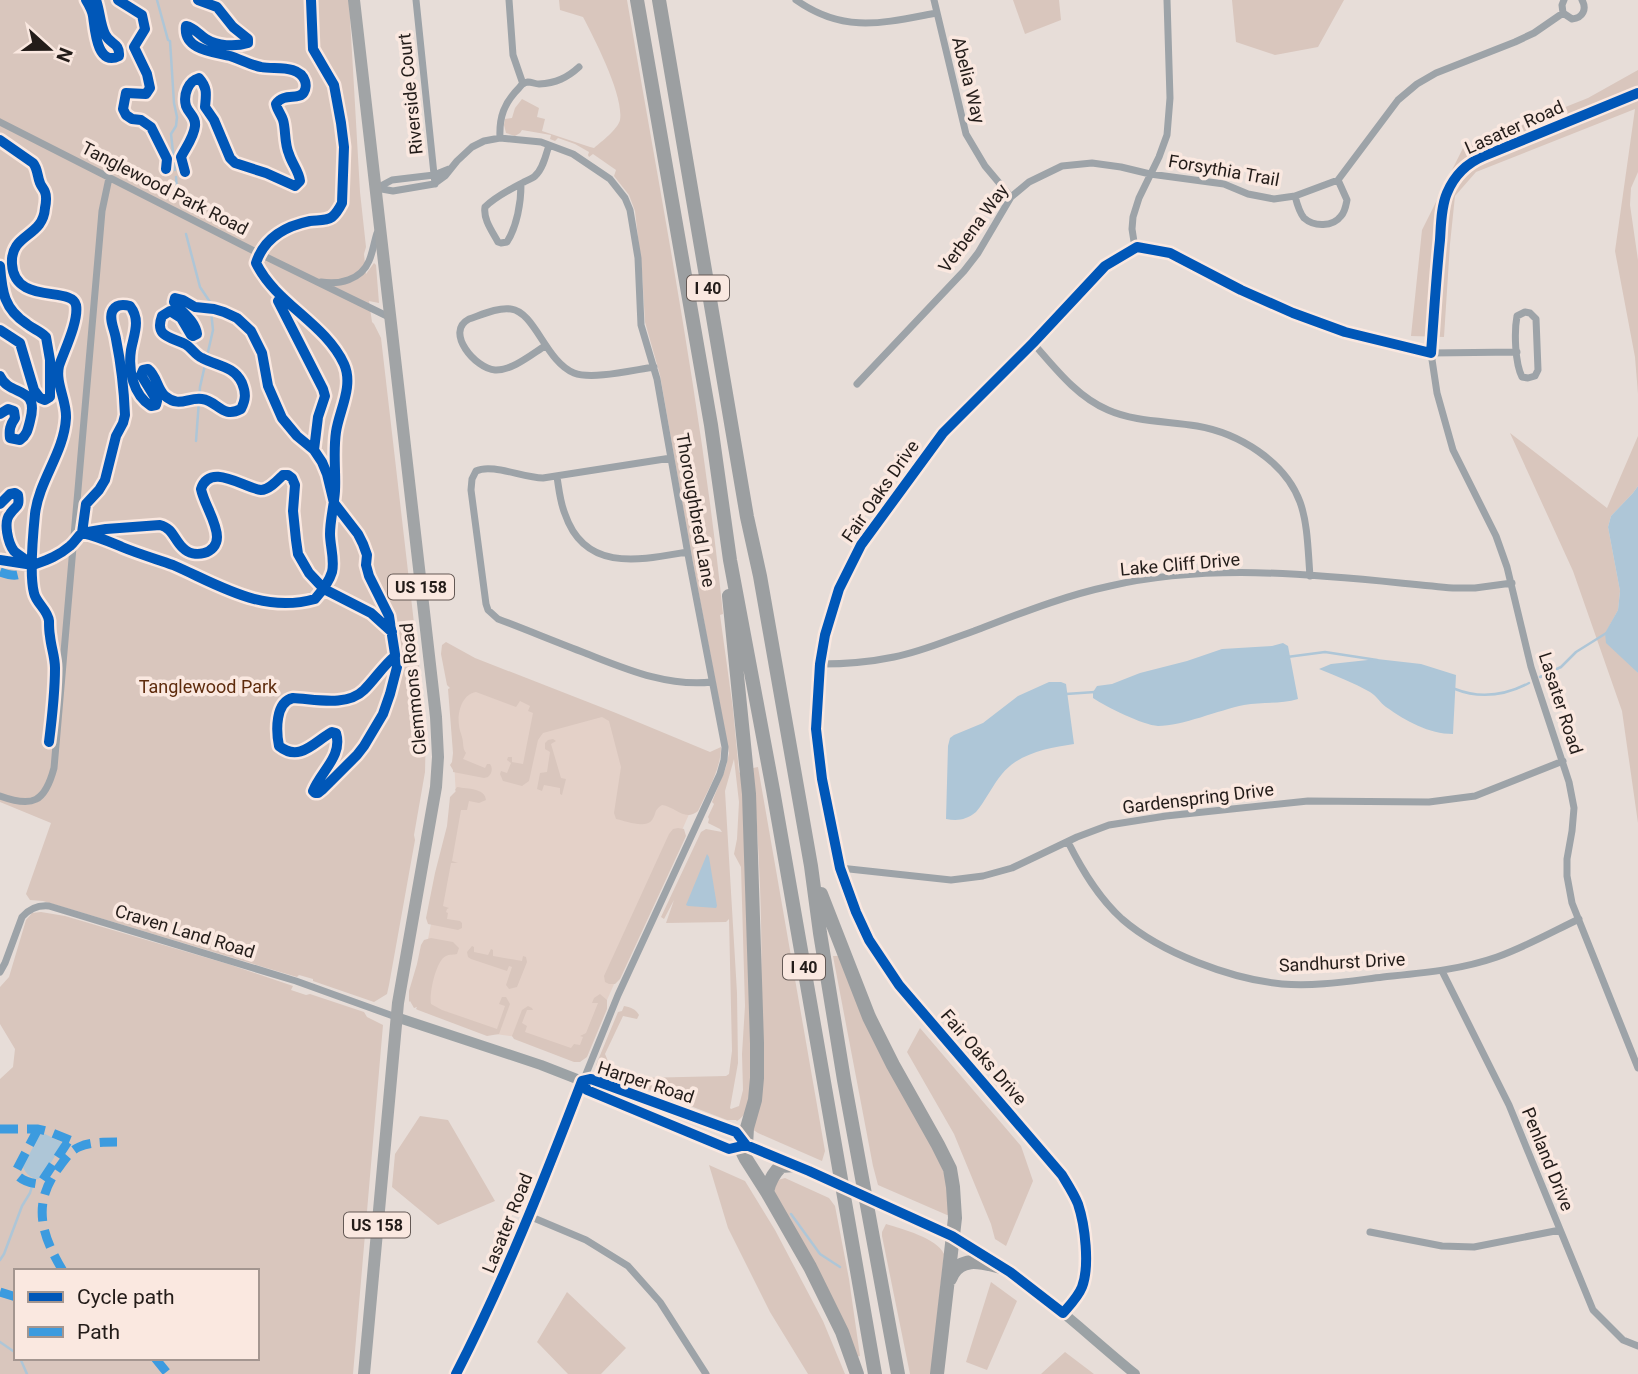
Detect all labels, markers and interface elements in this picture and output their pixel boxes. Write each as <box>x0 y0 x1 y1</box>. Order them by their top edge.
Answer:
north arrow <box>14 14 84 84</box>
street label: Riverside Court <box>393 32 427 156</box>
street label: Abelia Way <box>948 35 990 126</box>
text: N <box>51 45 78 65</box>
street label: Lasater Road <box>1461 96 1567 158</box>
street label: Tanglewood Park Road <box>78 137 252 239</box>
street label: Forsythia Trail <box>1167 150 1281 190</box>
street label: Verbena Way <box>934 179 1012 276</box>
road number: I 40 <box>687 276 729 300</box>
street label: Thoroughbred Lane <box>672 431 720 589</box>
street label: Fair Oaks Drive <box>837 436 923 546</box>
street label: Lake Cliff Drive <box>1119 548 1241 580</box>
road number: US 158 <box>388 574 454 600</box>
street label: Clemmons Road <box>396 622 430 756</box>
street label: Lasater Road <box>1535 649 1587 757</box>
park label: Tanglewood Park <box>139 676 278 697</box>
street label: Gardenspring Drive <box>1121 778 1275 818</box>
street label: Craven Land Road <box>113 900 257 962</box>
street label: Sandhurst Drive <box>1278 948 1406 976</box>
road number: I 40 <box>783 954 825 979</box>
street label: Fair Oaks Drive <box>937 1005 1031 1109</box>
street label: Harper Road <box>595 1057 697 1107</box>
street label: Penland Drive <box>1518 1104 1578 1214</box>
street label: Lasater Road <box>477 1170 537 1276</box>
road number: US 158 <box>344 1212 410 1238</box>
legend <box>14 1269 259 1360</box>
text: Cycle path <box>77 1285 175 1309</box>
text: Path <box>77 1320 120 1344</box>

